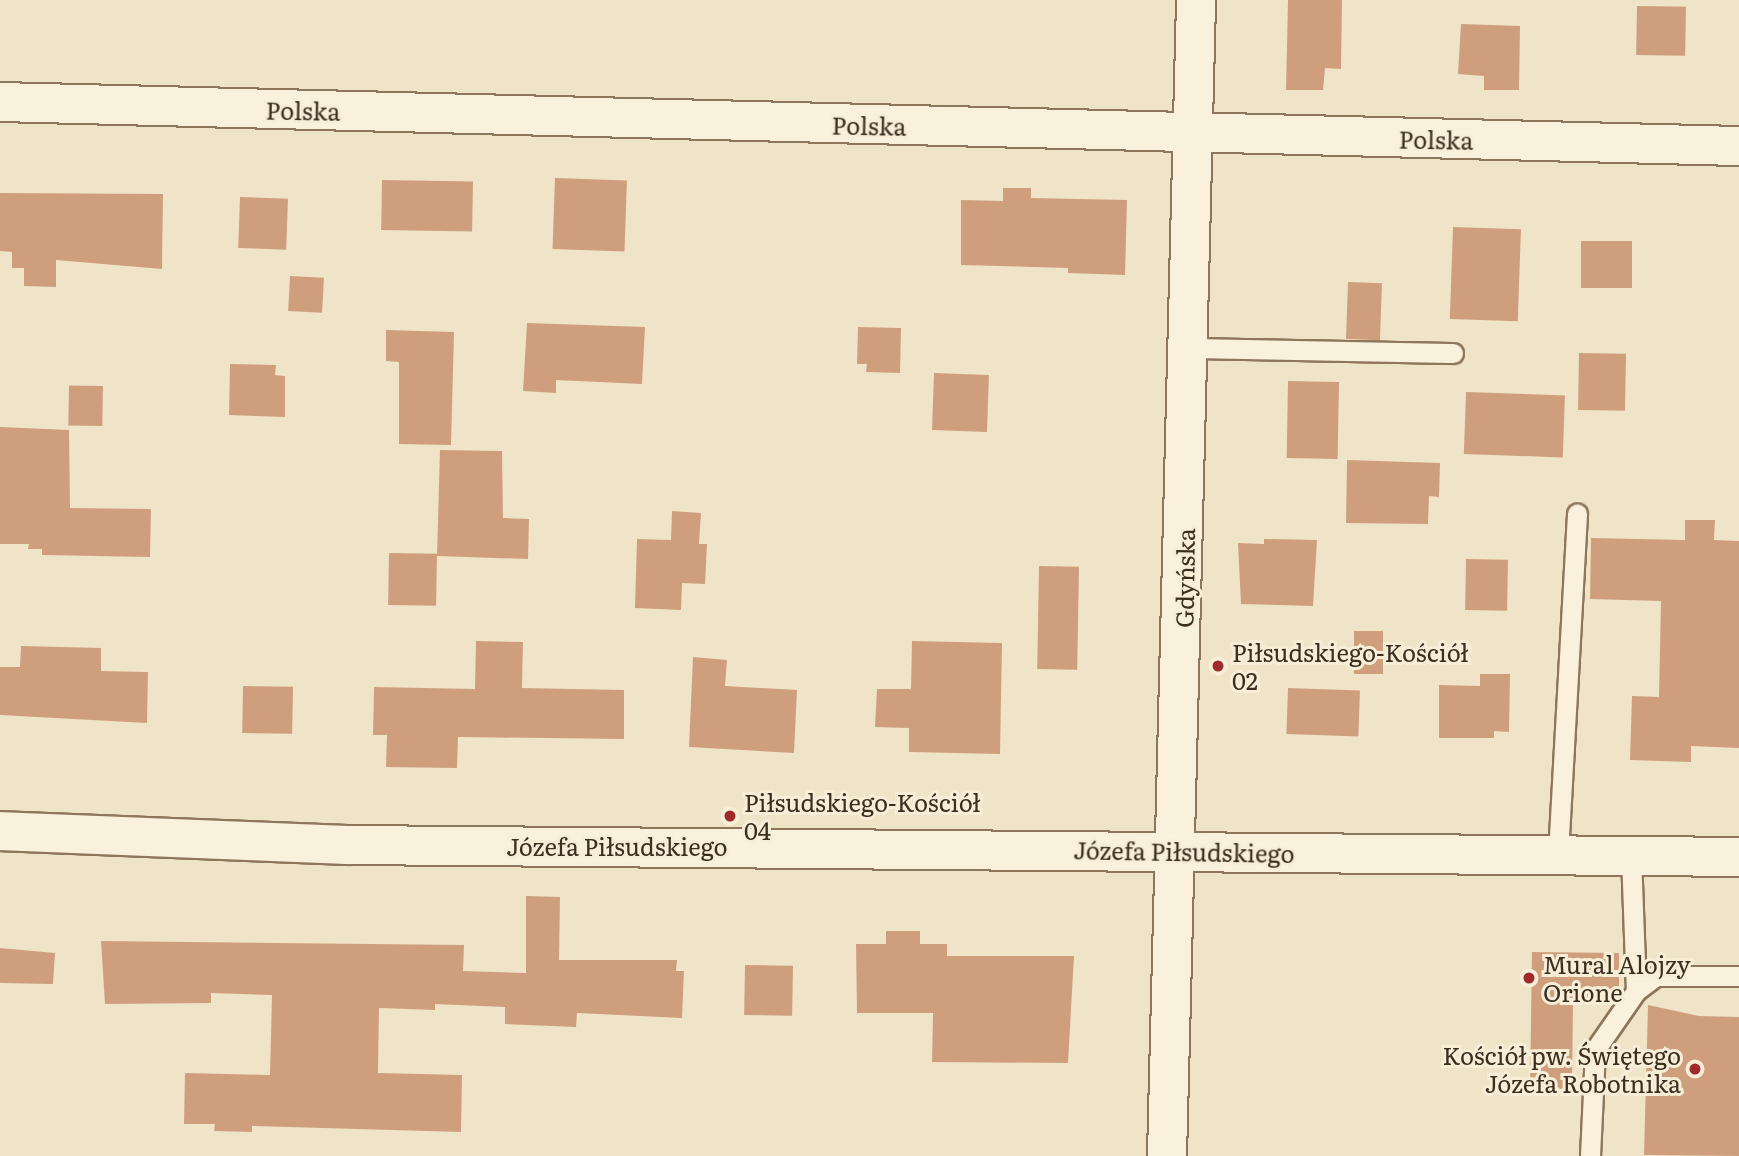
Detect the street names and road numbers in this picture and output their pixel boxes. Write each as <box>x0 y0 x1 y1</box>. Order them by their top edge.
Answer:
street label: Polska <box>265 95 341 125</box>
street label: Polska <box>831 110 907 140</box>
street label: Polska <box>1398 124 1474 154</box>
street label: Gdyńska <box>1169 528 1199 628</box>
street label: Józefa Piłsudskiego <box>506 832 728 860</box>
street label: Józefa Piłsudskiego <box>1073 835 1295 867</box>

